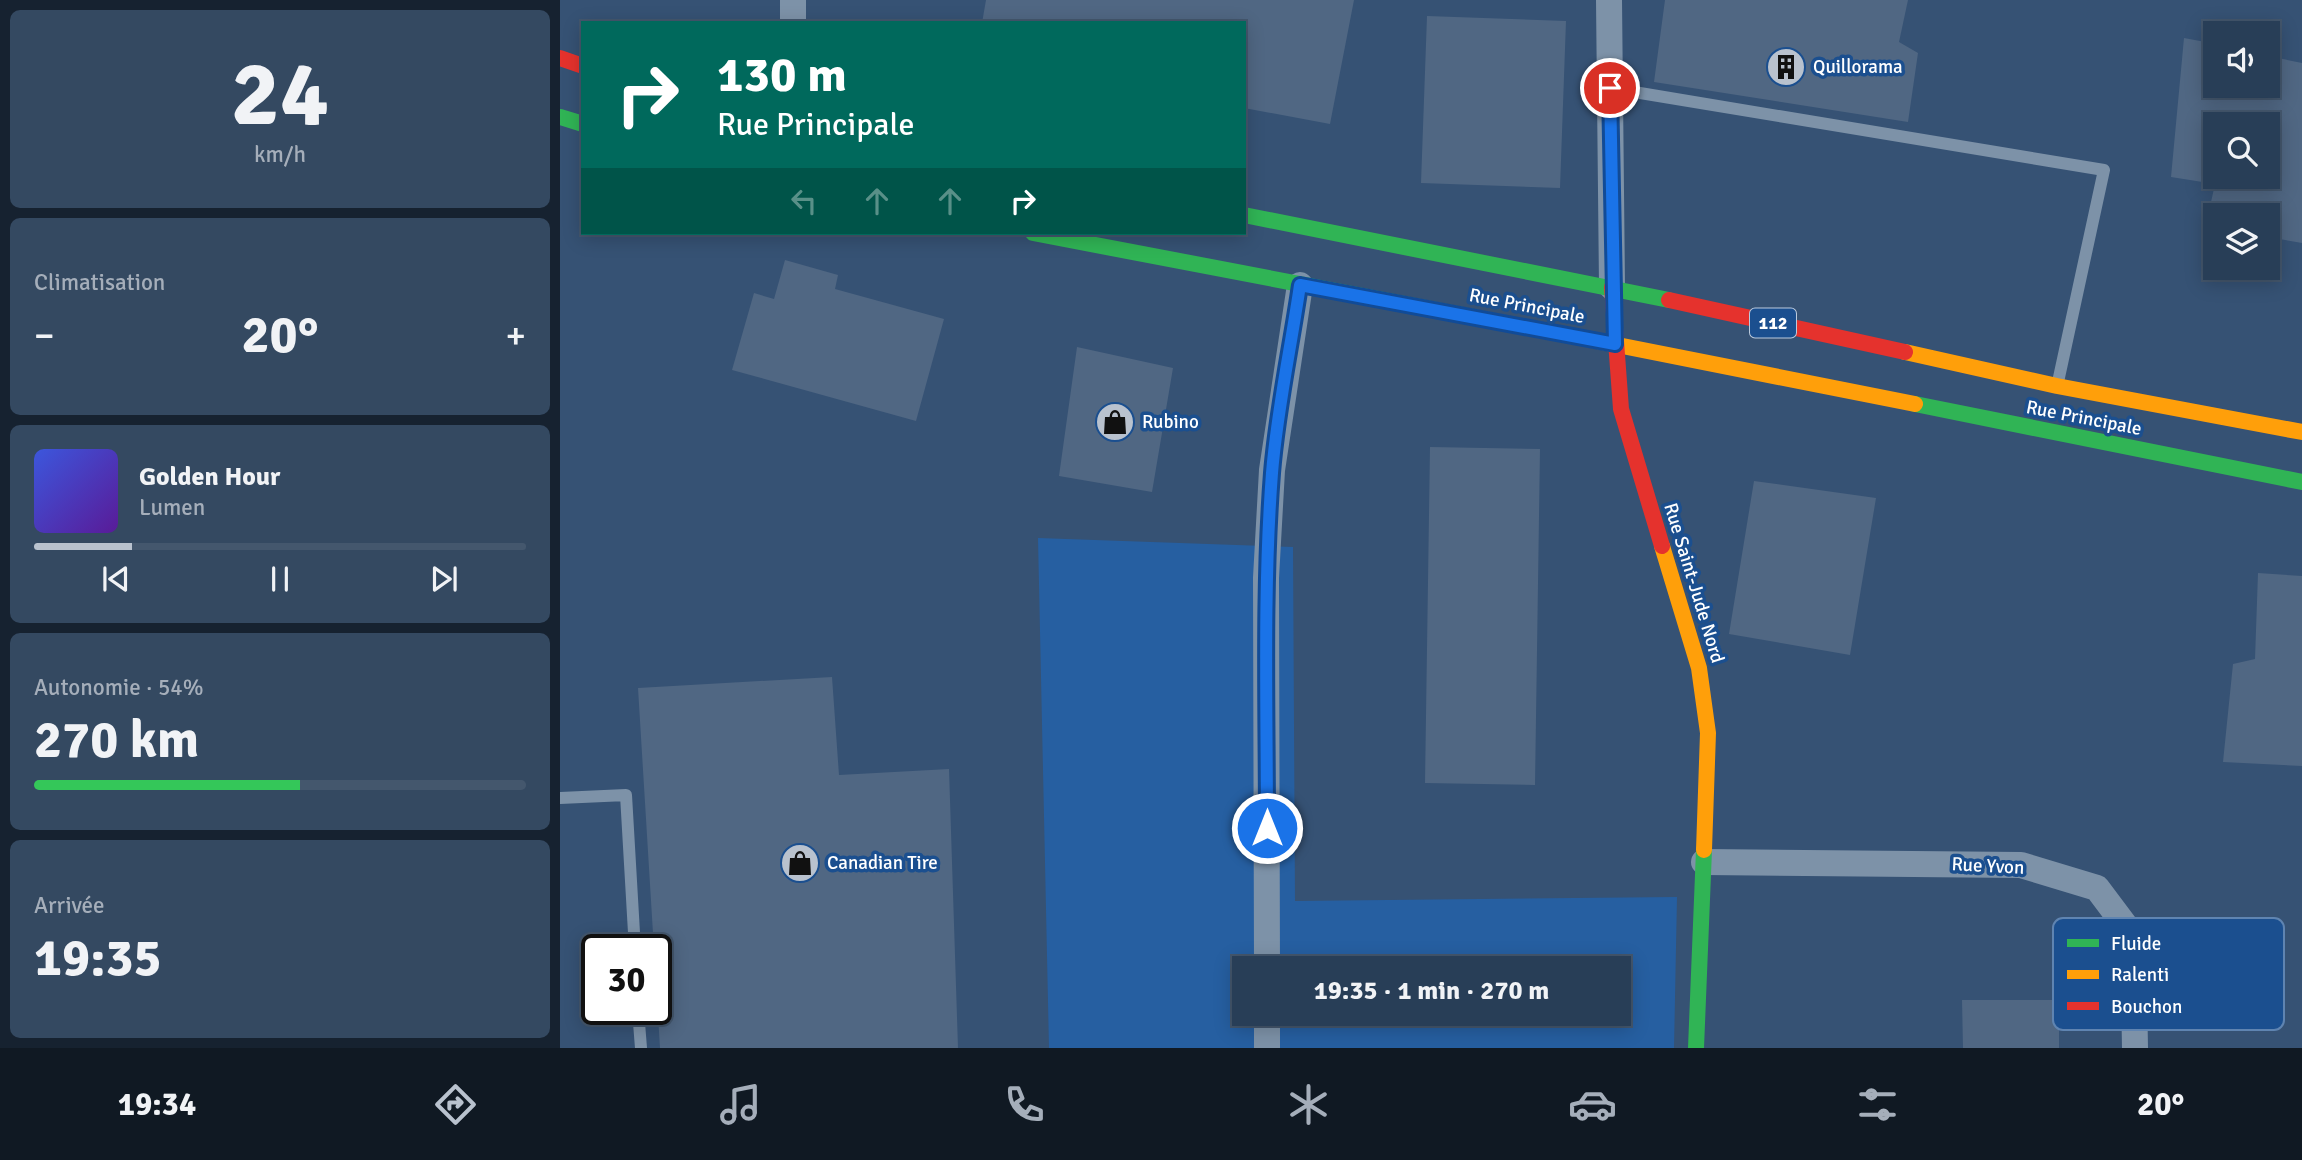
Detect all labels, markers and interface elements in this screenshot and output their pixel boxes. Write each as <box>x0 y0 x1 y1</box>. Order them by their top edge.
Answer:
map controls <box>2203 21 2280 280</box>
button: sound <box>2203 21 2280 98</box>
text: 24 <box>231 38 329 151</box>
text: 130 m <box>717 45 847 105</box>
building icon: Quillorama <box>1765 46 1807 88</box>
icon: right <box>602 49 693 140</box>
place label: Quillorama <box>1813 55 1903 79</box>
pin <box>1580 58 1640 118</box>
icon: arrive <box>1591 69 1629 107</box>
text: Rue Principale <box>717 105 914 144</box>
button: search <box>2203 112 2280 189</box>
text: km/h <box>254 140 306 169</box>
icon: left <box>785 182 823 220</box>
icon: ahead <box>858 182 896 220</box>
icon: ahead <box>931 182 969 220</box>
icon: right <box>1004 182 1042 220</box>
button: layers <box>2203 203 2280 280</box>
text: Climatisation <box>34 268 165 297</box>
street label: Rue Principale <box>1467 283 1587 329</box>
text: 20° <box>242 303 318 367</box>
road number: 112 <box>1750 309 1796 338</box>
text: − <box>34 312 55 359</box>
text: + <box>505 312 526 359</box>
street label: Rue Principale <box>2024 395 2144 441</box>
shop icon: Rubino <box>1094 401 1136 443</box>
place label: Rubino <box>1142 410 1199 434</box>
text: Golden Hour <box>139 461 280 493</box>
text: Lumen <box>139 493 205 522</box>
street label: Rue Saint-Jude Nord <box>1658 500 1730 666</box>
icon: previous <box>97 560 135 598</box>
icon: pause <box>261 560 299 598</box>
icon: next <box>425 560 463 598</box>
text: Autonomie · 54% <box>34 673 204 702</box>
text: 270 km <box>34 708 199 772</box>
position arrow <box>1230 791 1304 865</box>
shop icon: Canadian Tire <box>779 842 821 884</box>
place label: Canadian Tire <box>827 851 938 875</box>
street label: Rue Yvon <box>1951 852 2025 880</box>
text: Arrivée <box>34 891 105 920</box>
legend <box>2053 918 2284 1030</box>
text: 19:35 <box>34 926 162 990</box>
text: Fluide <box>2111 932 2161 956</box>
speed limit sign: 30 <box>581 934 672 1025</box>
text: Ralenti <box>2111 963 2169 987</box>
text: 19:35 · 1 min · 270 m <box>1314 975 1549 1007</box>
text: Bouchon <box>2111 995 2182 1019</box>
icon: directions <box>431 1080 480 1129</box>
icon: music <box>716 1080 765 1129</box>
icon: phone <box>1000 1080 1049 1129</box>
icon: climate <box>1284 1080 1333 1129</box>
icon: car <box>1568 1080 1617 1129</box>
icon: filters <box>1853 1080 1902 1129</box>
text: 19:34 <box>118 1085 196 1124</box>
text: 20° <box>2137 1085 2184 1124</box>

